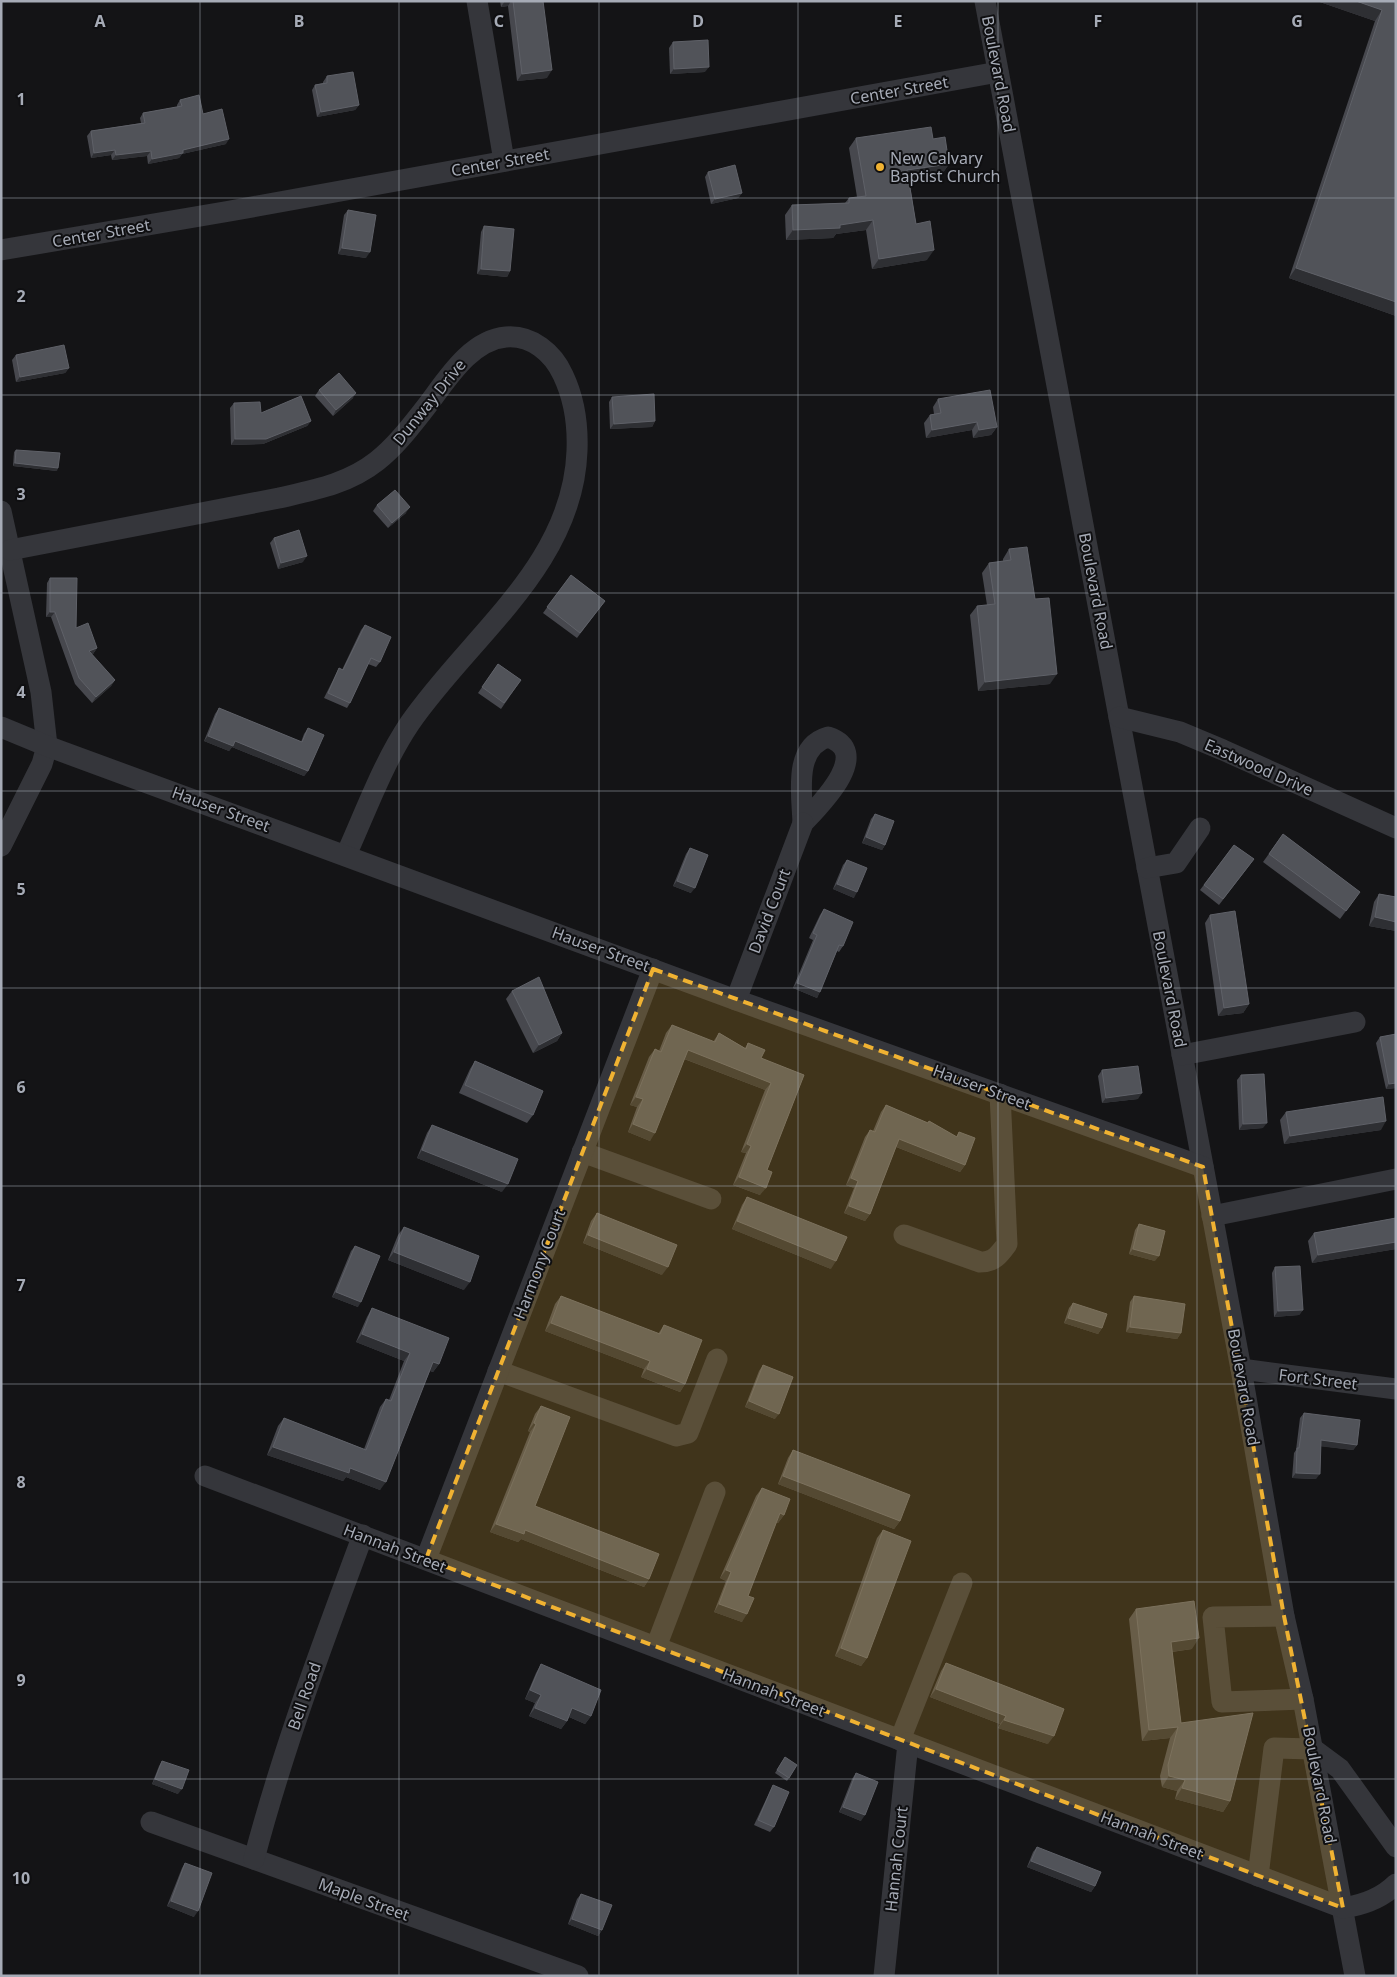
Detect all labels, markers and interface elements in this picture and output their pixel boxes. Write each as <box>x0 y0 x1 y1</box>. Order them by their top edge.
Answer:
text: A <box>94 10 106 32</box>
text: B <box>294 10 304 32</box>
text: C <box>494 10 504 32</box>
text: D <box>692 10 704 32</box>
text: E <box>894 10 903 32</box>
text: F <box>1094 10 1102 32</box>
text: G <box>1291 10 1303 32</box>
street label: Boulevard Road <box>977 14 1021 134</box>
street label: Center Street <box>848 71 950 109</box>
text: 1 <box>16 88 26 110</box>
street label: Center Street <box>449 143 551 181</box>
place label: New Calvary Baptist Church <box>890 147 1000 187</box>
marker: New Calvary Baptist Church <box>874 161 886 173</box>
street label: Center Street <box>50 214 152 252</box>
text: 2 <box>16 285 26 307</box>
street label: Dunway Drive <box>387 354 471 450</box>
text: 3 <box>16 483 26 505</box>
street label: Boulevard Road <box>1074 531 1118 651</box>
text: 4 <box>16 681 26 703</box>
street label: Eastwood Drive <box>1201 733 1317 801</box>
street label: Hauser Street <box>169 781 273 837</box>
street label: David Court <box>743 865 795 956</box>
text: 5 <box>16 878 26 900</box>
street label: Hauser Street <box>549 921 653 977</box>
street label: Boulevard Road <box>1148 929 1192 1049</box>
street label: Hauser Street <box>930 1059 1034 1115</box>
text: 6 <box>16 1076 26 1098</box>
street label: Harmony Court <box>508 1206 570 1322</box>
text: 7 <box>16 1274 26 1296</box>
street label: Boulevard Road <box>1223 1327 1265 1447</box>
street label: Fort Street <box>1277 1363 1359 1395</box>
text: 8 <box>16 1471 26 1493</box>
street label: Hannah Street <box>340 1518 450 1578</box>
street label: Bell Road <box>282 1659 326 1733</box>
street label: Hannah Street <box>719 1662 829 1722</box>
text: 9 <box>16 1669 26 1691</box>
street label: Boulevard Road <box>1298 1725 1342 1845</box>
street label: Hannah Court <box>880 1805 912 1913</box>
street label: Hannah Street <box>1097 1805 1207 1865</box>
text: 10 <box>12 1867 30 1889</box>
street label: Maple Street <box>315 1872 413 1926</box>

